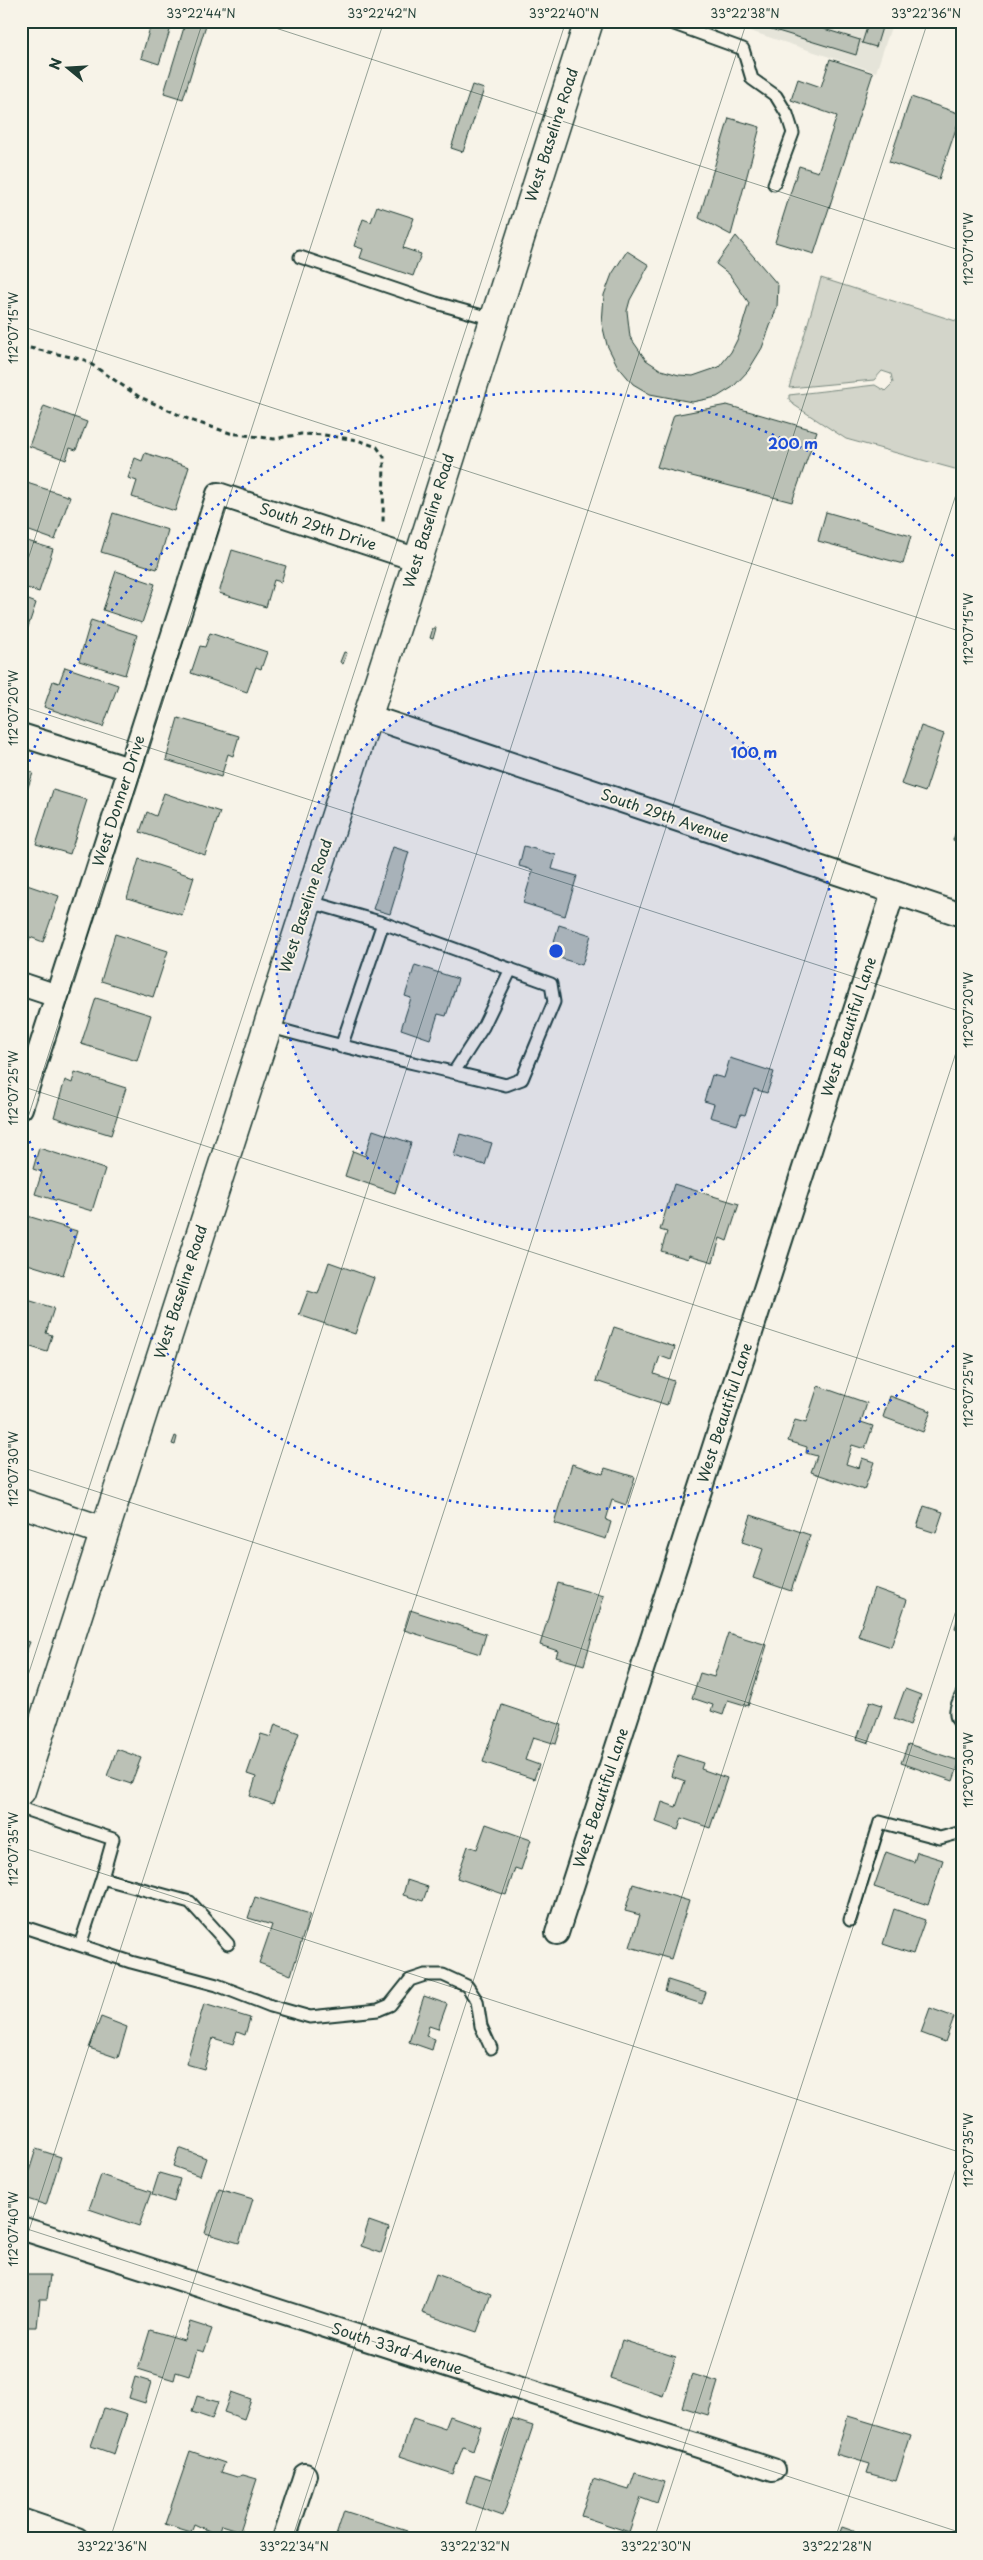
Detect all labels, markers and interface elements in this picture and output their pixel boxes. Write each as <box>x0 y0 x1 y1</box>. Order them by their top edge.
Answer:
text: 33°22'44"N <box>166 4 236 22</box>
text: 33°22'42"N <box>347 4 417 22</box>
text: 33°22'40"N <box>529 4 599 22</box>
text: 33°22'38"N <box>710 4 780 22</box>
text: 33°22'36"N <box>891 4 961 22</box>
north arrow <box>42 42 92 92</box>
text: N <box>43 55 67 72</box>
street label: West Baseline Road <box>518 65 583 205</box>
text: 112°07'10"W <box>959 212 977 286</box>
text: 112°07'15"W <box>4 291 22 364</box>
text: 200 m <box>768 431 818 454</box>
street label: West Baseline Road <box>396 450 459 591</box>
street label: South 29th Drive <box>257 496 380 555</box>
text: 112°07'15"W <box>959 592 977 665</box>
text: 112°07'20"W <box>4 669 22 746</box>
street label: West Donner Drive <box>85 732 150 869</box>
text: 100 m <box>731 740 777 763</box>
street label: South 29th Avenue <box>598 782 733 847</box>
street label: West Baseline Road <box>272 836 337 976</box>
centre of rings <box>547 942 565 960</box>
street label: West Beautiful Lane <box>814 953 881 1100</box>
text: 112°07'20"W <box>959 971 977 1048</box>
text: 112°07'25"W <box>4 1050 22 1125</box>
street label: West Baseline Road <box>147 1222 212 1362</box>
street label: West Beautiful Lane <box>690 1339 757 1486</box>
text: 112°07'25"W <box>959 1352 977 1427</box>
text: 112°07'30"W <box>4 1431 22 1507</box>
street label: West Beautiful Lane <box>566 1724 633 1871</box>
text: 112°07'30"W <box>959 1732 977 1808</box>
text: 112°07'35"W <box>4 1811 22 1886</box>
text: 112°07'35"W <box>959 2112 977 2187</box>
text: 112°07'40"W <box>4 2191 22 2267</box>
street label: South 33rd Avenue <box>329 2316 466 2380</box>
text: 33°22'36"N <box>77 2537 147 2555</box>
text: 33°22'34"N <box>259 2537 329 2555</box>
text: 33°22'32"N <box>440 2537 510 2555</box>
text: 33°22'30"N <box>621 2537 691 2555</box>
text: 33°22'28"N <box>802 2537 872 2555</box>

